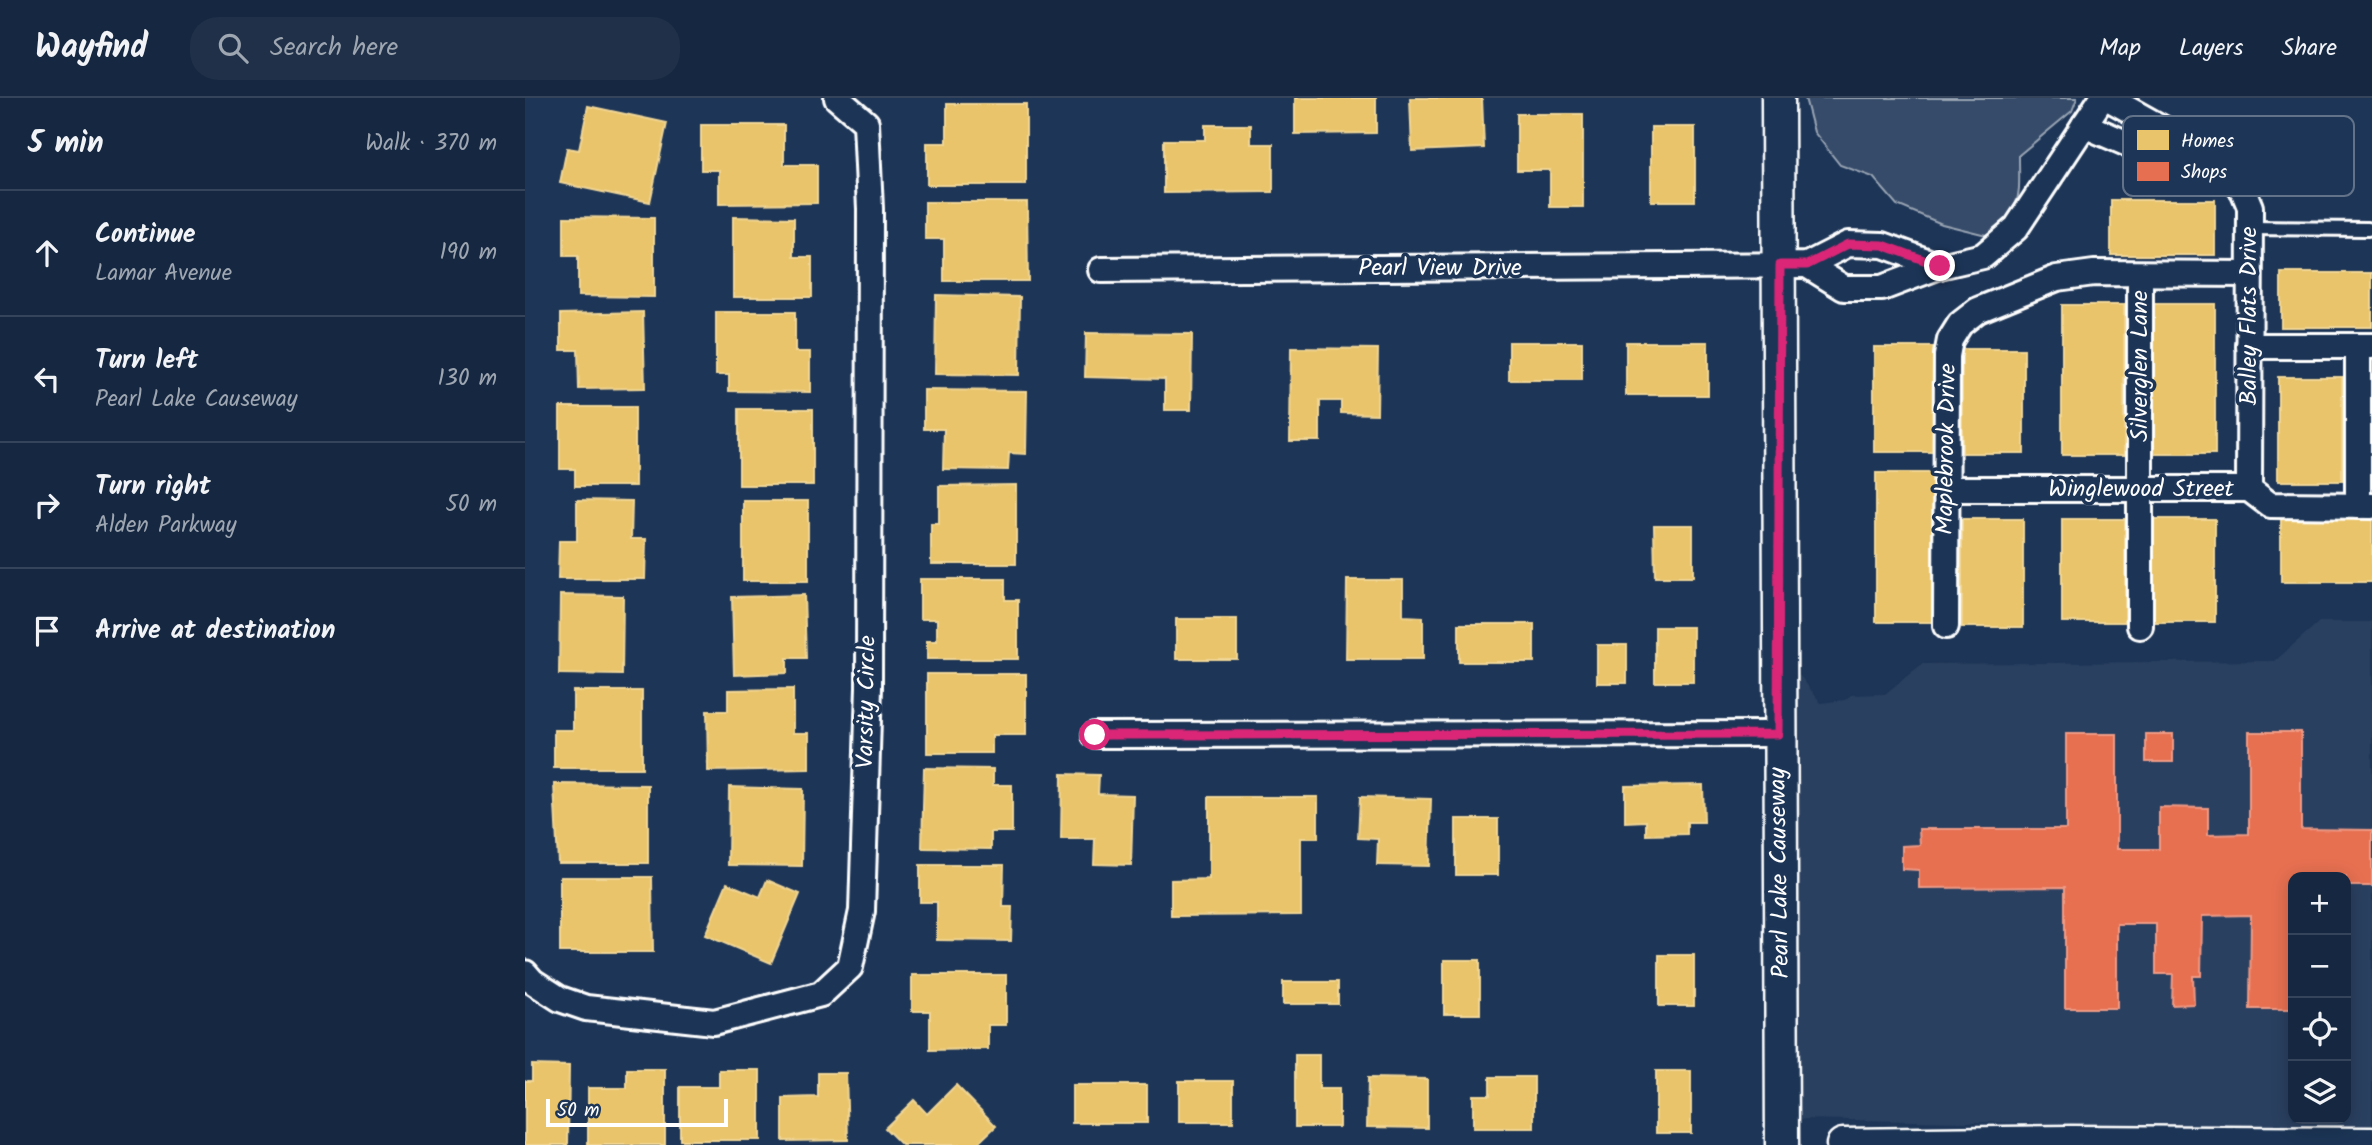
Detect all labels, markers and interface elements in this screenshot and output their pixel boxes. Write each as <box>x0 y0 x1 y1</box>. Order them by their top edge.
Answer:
search box <box>190 17 680 80</box>
text: Wayfind <box>35 22 148 75</box>
text: Search here <box>270 27 398 69</box>
icon: search <box>214 29 252 67</box>
text: Map <box>2099 29 2141 68</box>
text: Layers <box>2179 29 2243 68</box>
text: Share <box>2281 29 2337 68</box>
legend <box>2123 116 2354 196</box>
text: 5 min <box>28 120 104 168</box>
text: Walk · 370 m <box>365 126 497 162</box>
text: Homes <box>2181 127 2234 157</box>
text: Shops <box>2181 158 2227 188</box>
text: Continue <box>95 214 196 256</box>
street label: Balley Flats Drive <box>2230 226 2269 405</box>
icon: ahead <box>28 234 66 272</box>
text: 190 m <box>440 235 497 271</box>
street label: Pearl View Drive <box>1358 249 1522 288</box>
route end <box>1924 250 1955 281</box>
text: Lamar Avenue <box>95 256 232 292</box>
street label: Silverglen Lane <box>2121 290 2160 442</box>
text: Turn left <box>95 340 198 382</box>
icon: left <box>28 360 66 398</box>
text: 130 m <box>438 361 497 397</box>
street label: Maplebrook Drive <box>1926 363 1968 535</box>
text: Pearl Lake Causeway <box>95 382 298 418</box>
text: Turn right <box>95 466 211 508</box>
street label: Winglewood Street <box>2048 470 2235 509</box>
icon: right <box>28 486 66 524</box>
text: 50 m <box>446 487 497 523</box>
text: Alden Parkway <box>95 508 237 544</box>
text: Arrive at destination <box>95 610 335 652</box>
icon: arrive <box>28 612 66 650</box>
street label: Varsity Circle <box>846 635 888 769</box>
route start <box>1079 719 1110 750</box>
street label: Pearl Lake Causeway <box>1759 766 1801 979</box>
map controls <box>2288 872 2351 1124</box>
button: + <box>2288 872 2351 935</box>
button: − <box>2288 935 2351 998</box>
button: locate <box>2288 998 2351 1061</box>
button: layers <box>2288 1061 2351 1124</box>
scale bar <box>546 1096 728 1128</box>
text: 50 m <box>557 1096 599 1126</box>

